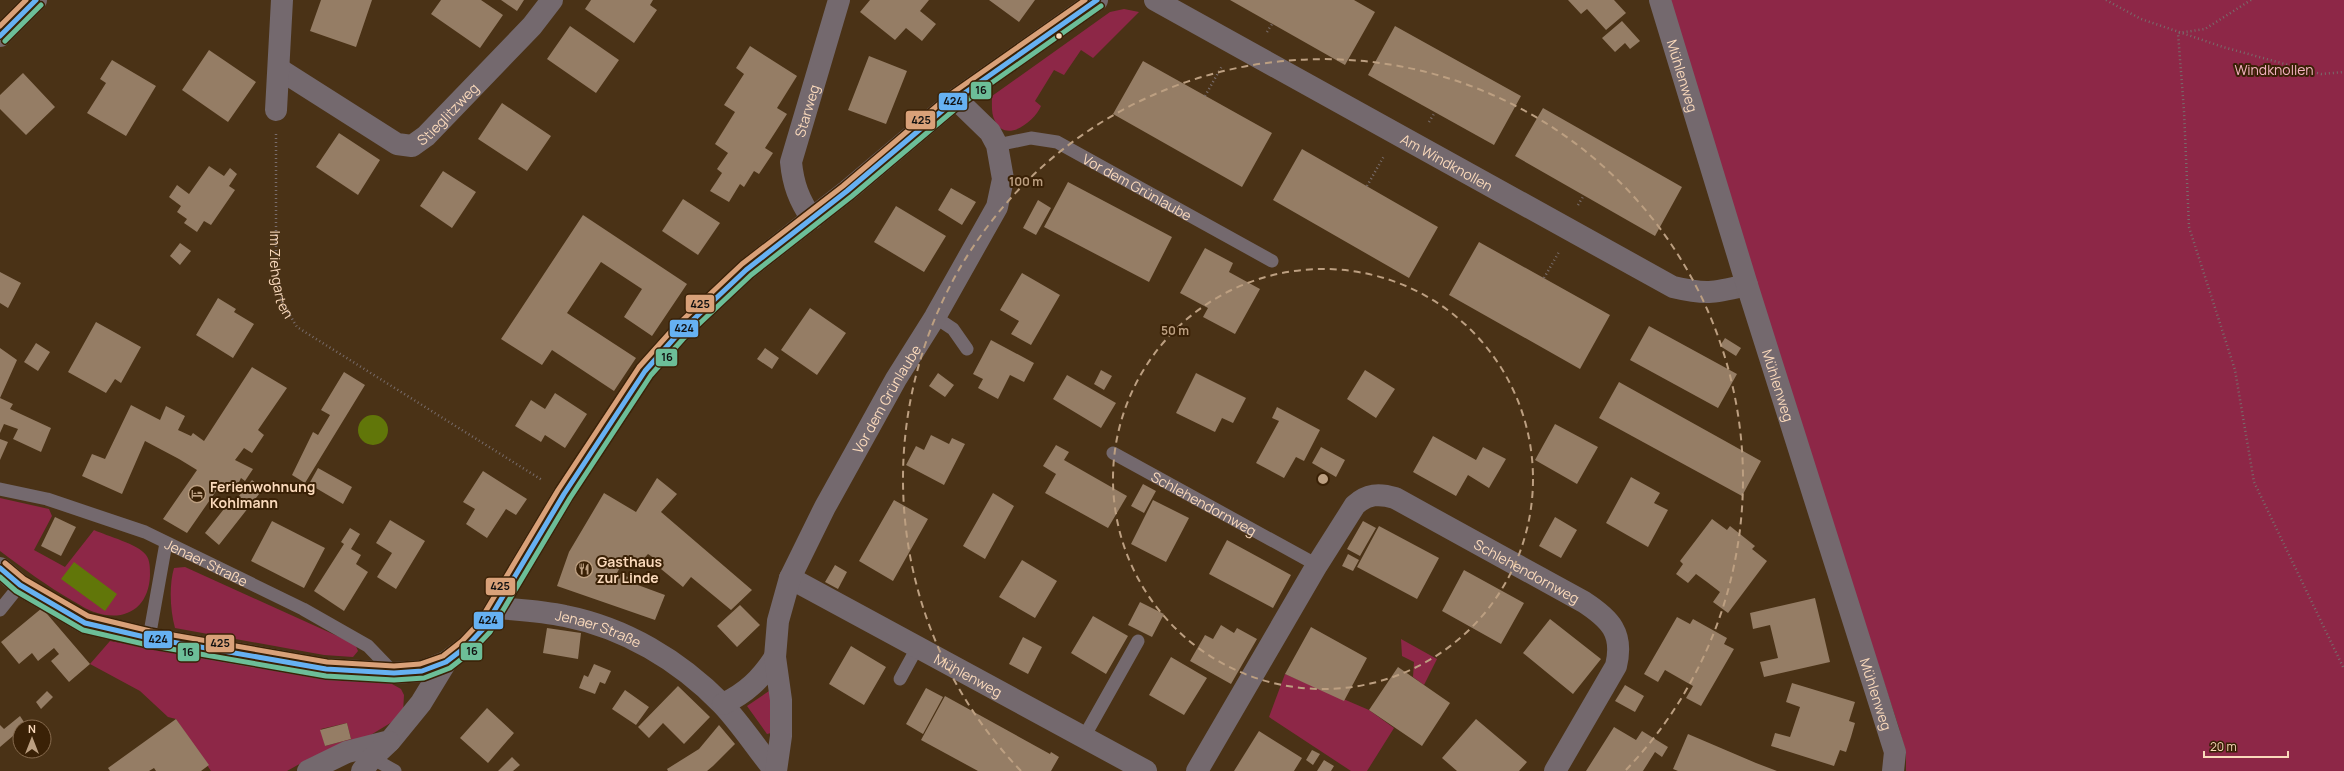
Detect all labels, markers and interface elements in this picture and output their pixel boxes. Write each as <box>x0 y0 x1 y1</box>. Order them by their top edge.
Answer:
unlabelled marker <box>1054 31 1064 41</box>
street label: Mühlenweg <box>1663 37 1703 114</box>
park label: Windknollen <box>2235 60 2313 79</box>
street label: Stieglitzweg <box>413 78 482 149</box>
line badge: 16 <box>970 81 992 100</box>
street label: Starweg <box>789 82 823 139</box>
text: 16 <box>975 82 987 97</box>
line badge: 424 <box>938 92 968 111</box>
text: 424 <box>943 93 963 108</box>
line badge: 425 <box>905 110 936 130</box>
text: 425 <box>911 112 931 127</box>
street label: Am Windknollen <box>1398 129 1497 195</box>
street label: Vor dem Grünlaube <box>1079 149 1196 224</box>
text: 100 m <box>1009 173 1043 190</box>
street label: Im Ziehgarten <box>267 230 299 322</box>
line badge: 425 <box>685 294 715 313</box>
text: 425 <box>690 296 710 311</box>
line badge: 424 <box>669 319 699 338</box>
text: 424 <box>674 320 694 335</box>
text: 50 m <box>1161 322 1189 339</box>
street label: Vor dem Grünlaube <box>847 341 925 456</box>
street label: Mühlenweg <box>1758 346 1799 424</box>
line badge: 16 <box>655 348 678 367</box>
text: 16 <box>661 349 673 364</box>
street label: Schlehendornweg <box>1148 466 1260 540</box>
centre of rings <box>1316 472 1330 486</box>
place label: Ferienwohnung Kohlmann <box>210 477 315 512</box>
hotel icon: Ferienwohnung Kohlmann <box>187 484 207 504</box>
street label: Jenaer Straße <box>162 534 251 590</box>
street label: Schlehendornweg <box>1471 534 1583 607</box>
place label: Gasthaus zur Linde <box>597 552 663 587</box>
restaurant icon: Gasthaus zur Linde <box>574 559 594 579</box>
line badge: 425 <box>485 577 516 596</box>
text: 425 <box>490 578 510 593</box>
street label: Jenaer Straße <box>554 605 645 651</box>
line badge: 424 <box>473 611 504 630</box>
text: 424 <box>478 612 498 627</box>
line badge: 424 <box>143 630 173 649</box>
text: 424 <box>148 631 168 646</box>
line badge: 425 <box>205 634 235 653</box>
text: 425 <box>210 635 230 650</box>
line badge: 16 <box>177 642 200 662</box>
line badge: 16 <box>460 642 483 661</box>
text: 16 <box>466 643 478 658</box>
text: 16 <box>182 644 194 659</box>
street label: Mühlenweg <box>931 649 1006 701</box>
street label: Mühlenweg <box>1856 655 1897 733</box>
north arrow <box>12 719 52 759</box>
text: N <box>28 721 36 736</box>
scale bar <box>2204 733 2288 759</box>
text: 20 m <box>2210 738 2237 755</box>

